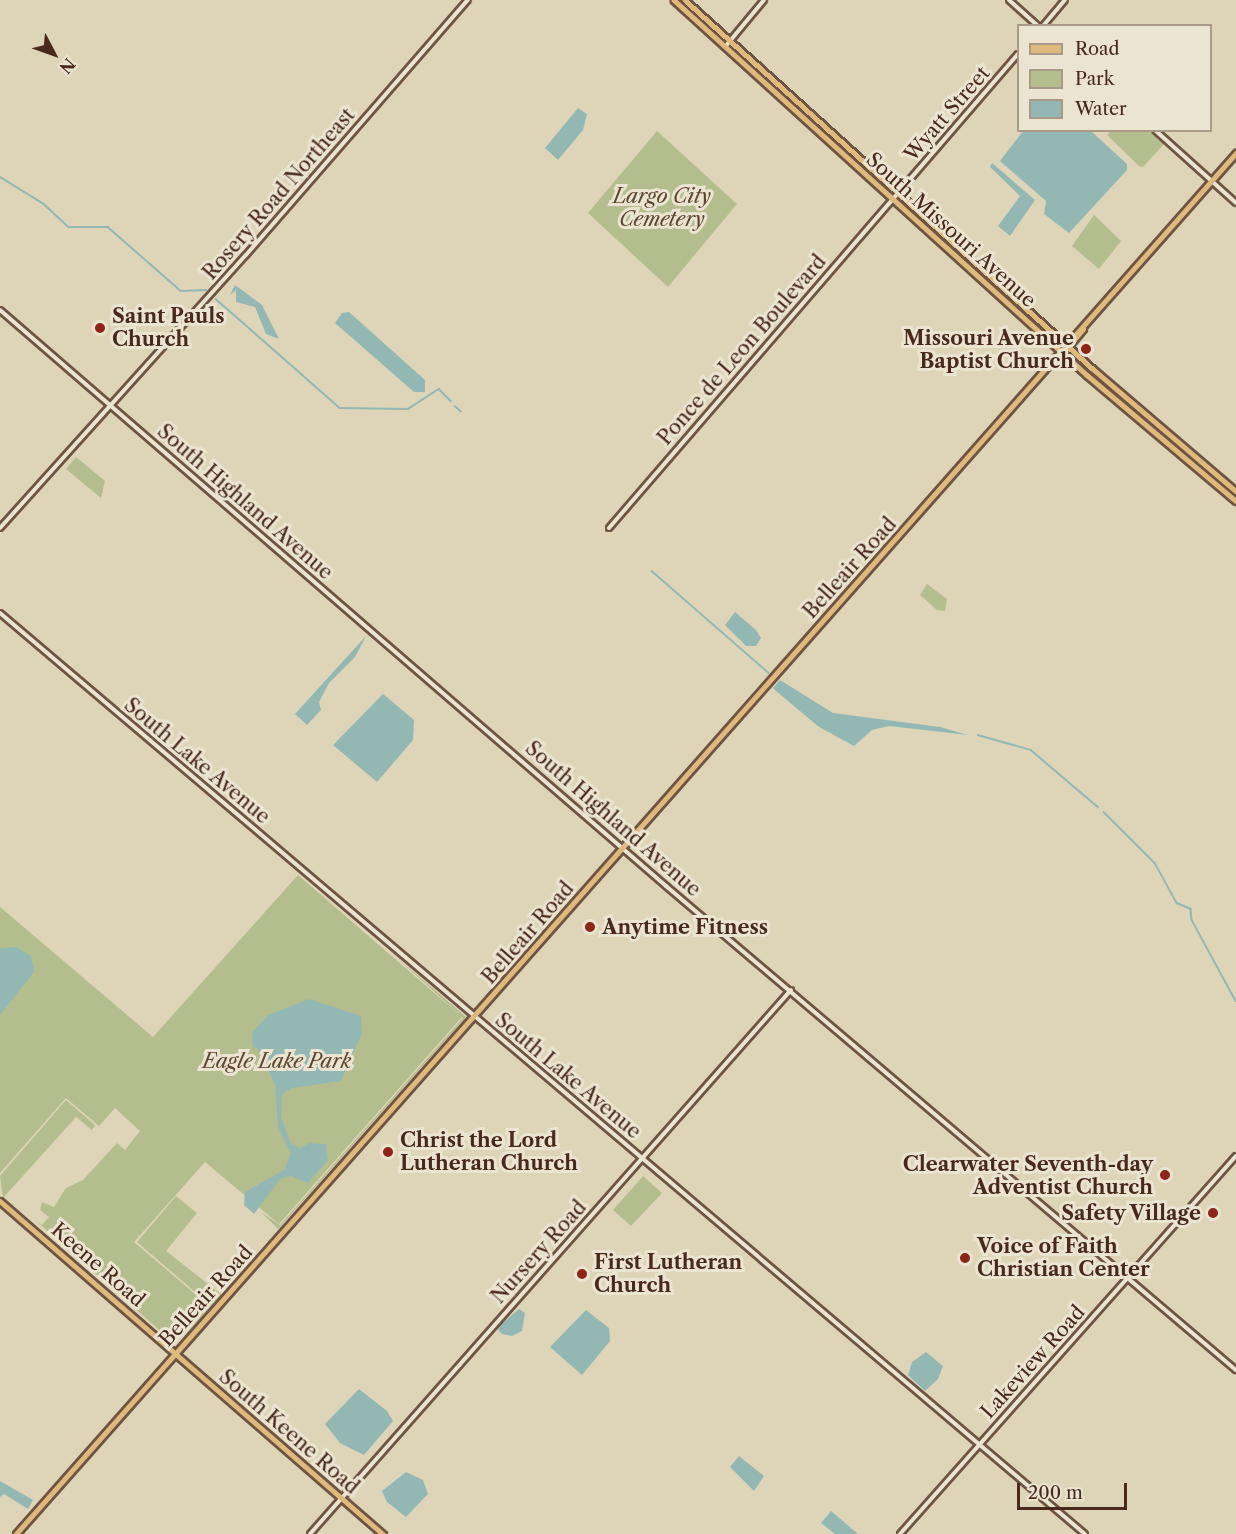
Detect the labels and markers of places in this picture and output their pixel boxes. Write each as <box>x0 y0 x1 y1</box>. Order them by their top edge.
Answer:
place label: Saint Pauls Church <box>112 304 225 351</box>
marker: Saint Pauls Church <box>93 321 107 335</box>
place label: Missouri Avenue Baptist Church <box>903 326 1074 373</box>
marker: Missouri Avenue Baptist Church <box>1079 342 1093 356</box>
place label: Anytime Fitness <box>602 915 768 939</box>
marker: Anytime Fitness <box>583 920 597 934</box>
place label: Christ the Lord Lutheran Church <box>400 1128 578 1175</box>
marker: Christ the Lord Lutheran Church <box>381 1145 395 1159</box>
place label: Clearwater Seventh-day Adventist Church <box>903 1152 1153 1199</box>
marker: Clearwater Seventh-day Adventist Church <box>1158 1168 1172 1182</box>
place label: Safety Village <box>1060 1201 1201 1225</box>
marker: Safety Village <box>1206 1206 1220 1220</box>
place label: Voice of Faith Christian Center <box>977 1234 1150 1281</box>
place label: First Lutheran Church <box>594 1250 742 1297</box>
marker: Voice of Faith Christian Center <box>958 1251 972 1265</box>
marker: First Lutheran Church <box>575 1267 589 1281</box>

